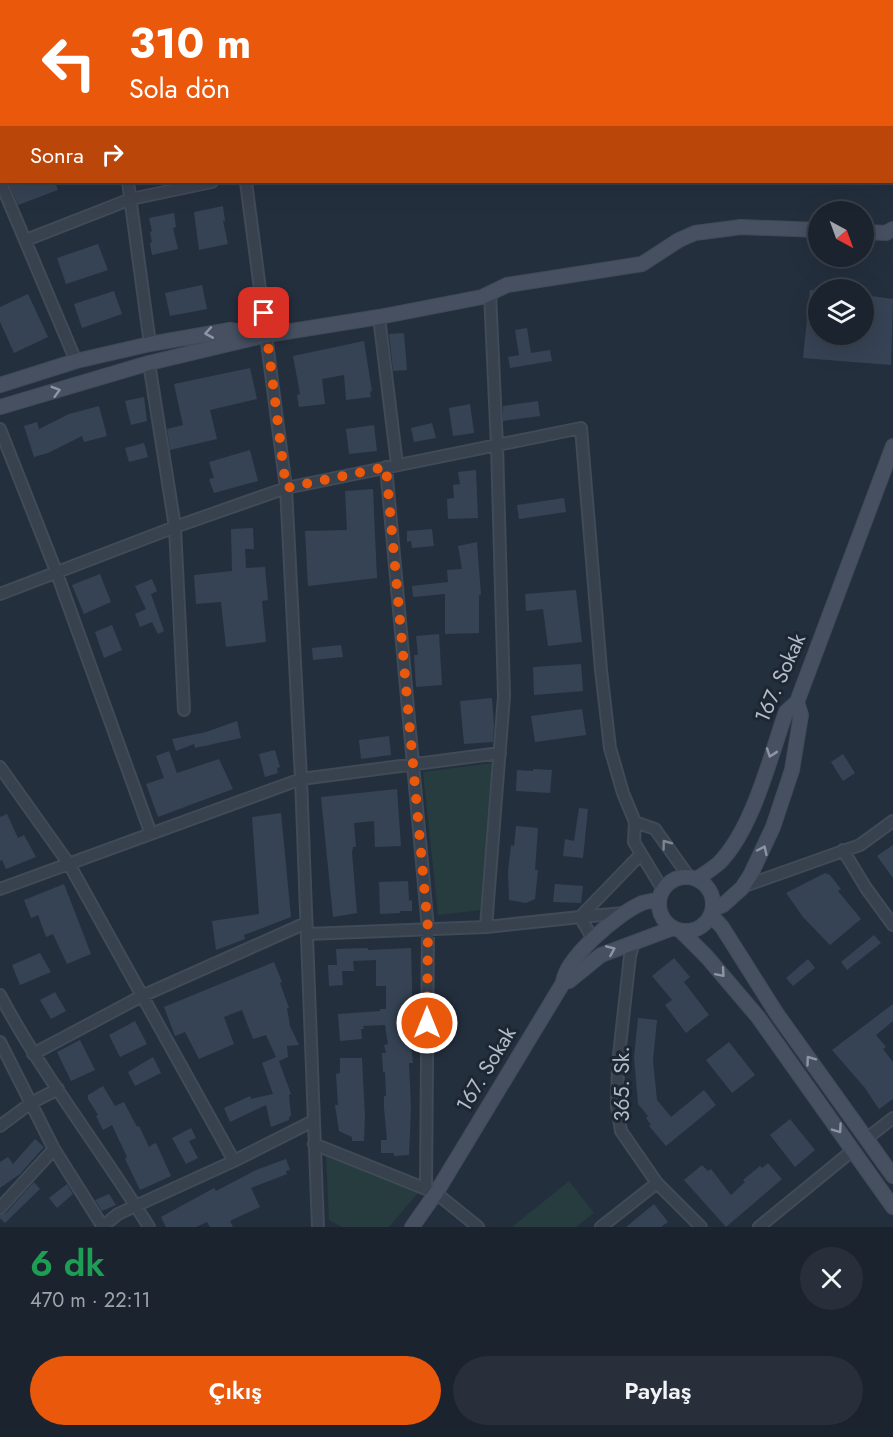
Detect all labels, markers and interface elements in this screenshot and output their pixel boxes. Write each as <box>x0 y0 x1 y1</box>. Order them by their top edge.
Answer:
text: 310 m <box>129 13 251 74</box>
icon: left <box>30 24 108 102</box>
text: Sola dön <box>129 69 230 108</box>
icon: right <box>96 138 129 171</box>
text: Sonra <box>30 139 84 171</box>
north arrow <box>808 201 874 267</box>
map controls <box>808 201 874 345</box>
button: layers <box>808 279 874 345</box>
pin <box>238 287 289 338</box>
icon: arrive <box>247 296 280 329</box>
one-way arrow <box>205 326 215 339</box>
one-way arrow <box>50 386 61 398</box>
street label: 167. Sokak <box>747 628 813 727</box>
one-way arrow <box>766 747 779 758</box>
one-way arrow <box>663 840 674 851</box>
one-way arrow <box>755 846 767 857</box>
one-way arrow <box>605 945 616 957</box>
one-way arrow <box>714 966 725 977</box>
position arrow <box>395 991 459 1055</box>
street label: 167. Sokak <box>449 1020 524 1117</box>
street label: 365. Sk. <box>607 1046 637 1122</box>
one-way arrow <box>806 1056 817 1067</box>
one-way arrow <box>831 1123 842 1134</box>
text: 6 dk <box>30 1237 105 1289</box>
button: close <box>800 1247 863 1310</box>
text: 470 m · 22:11 <box>30 1286 151 1315</box>
button: Çıkış <box>30 1356 441 1425</box>
button: Paylaş <box>453 1356 863 1425</box>

